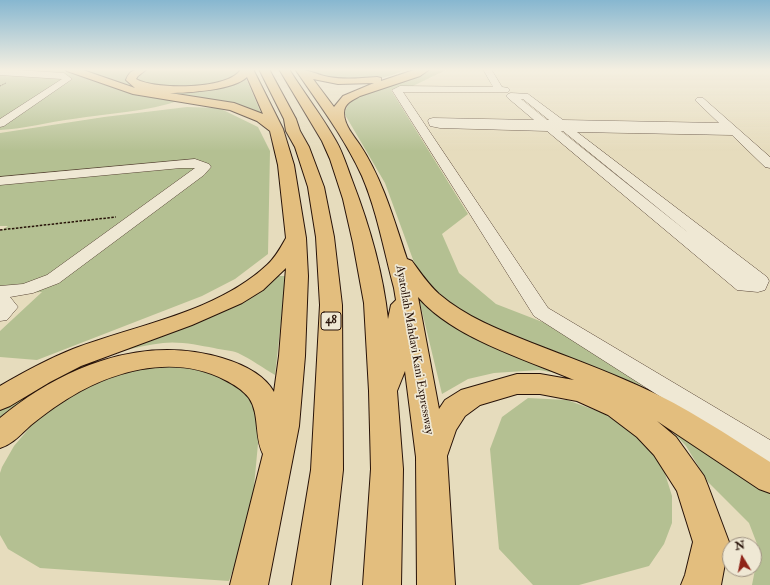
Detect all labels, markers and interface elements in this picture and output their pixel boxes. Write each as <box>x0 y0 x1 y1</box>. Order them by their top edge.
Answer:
street label: Ayatollah Mahdavi Kani Expressway <box>392 264 436 436</box>
road number: 48 <box>321 312 341 330</box>
north arrow <box>722 537 762 577</box>
text: N <box>734 538 746 553</box>

